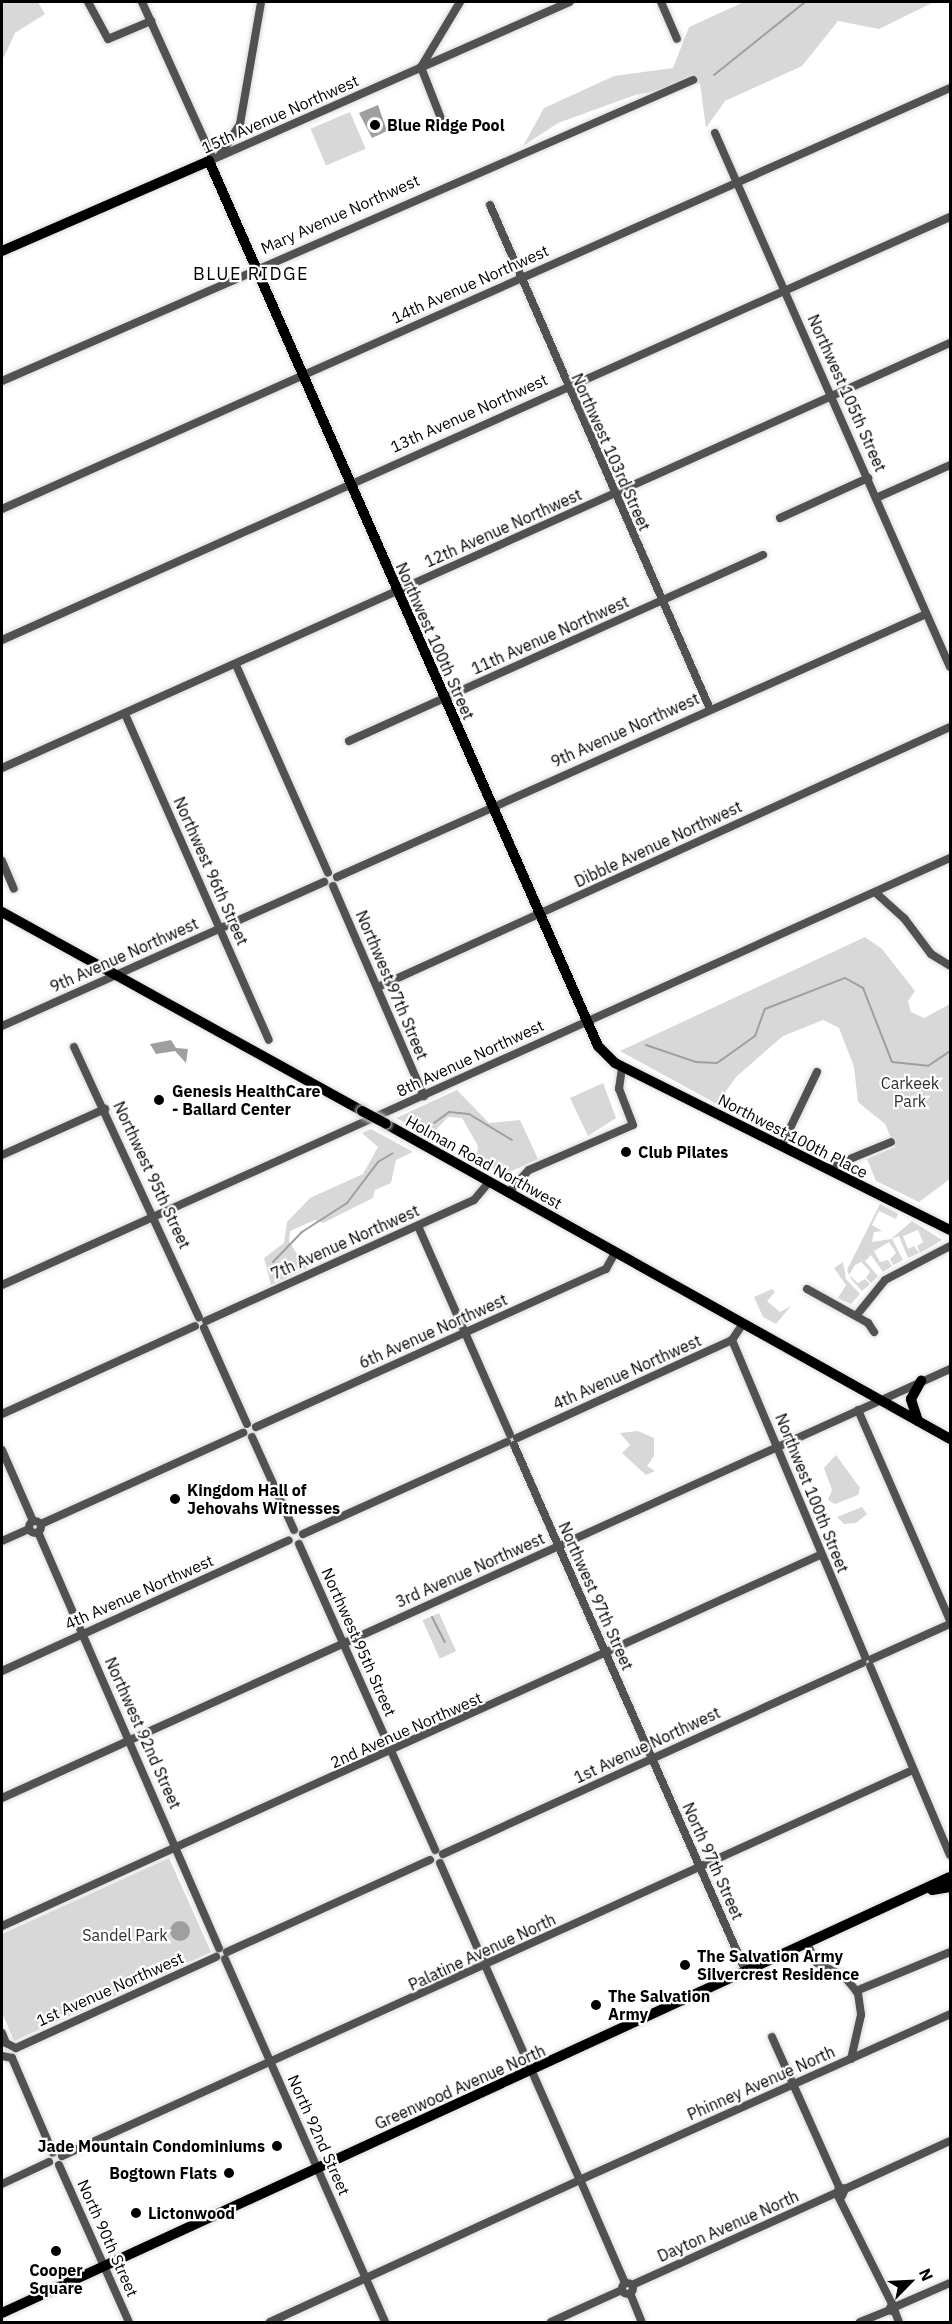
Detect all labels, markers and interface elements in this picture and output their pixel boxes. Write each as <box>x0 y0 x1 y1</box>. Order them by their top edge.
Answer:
street label: 15th Avenue Northwest <box>198 71 362 157</box>
place label: Blue Ridge Pool <box>387 115 504 135</box>
marker: Blue Ridge Pool <box>368 118 382 132</box>
street label: Mary Avenue Northwest <box>258 170 422 258</box>
street label: 14th Avenue Northwest <box>388 241 552 327</box>
district label: BLUE RIDGE <box>193 263 309 285</box>
street label: Northwest 105th Street <box>804 311 890 475</box>
street label: 13th Avenue Northwest <box>387 370 551 456</box>
street label: Northwest 103rd Street <box>568 370 654 534</box>
street label: 12th Avenue Northwest <box>421 485 585 571</box>
street label: Northwest 100th Street <box>392 559 478 723</box>
street label: 11th Avenue Northwest <box>468 592 632 678</box>
street label: 9th Avenue Northwest <box>548 689 702 771</box>
street label: Northwest 96th Street <box>170 794 252 948</box>
street label: Dibble Avenue Northwest <box>571 797 745 891</box>
street label: Northwest 97th Street <box>352 907 432 1063</box>
street label: 9th Avenue Northwest <box>47 914 201 996</box>
street label: 8th Avenue Northwest <box>393 1015 547 1101</box>
park label: Carkeek Park <box>881 1073 939 1111</box>
place label: Genesis HealthCare - Ballard Center <box>172 1081 321 1119</box>
street label: Northwest 100th Place <box>715 1090 871 1182</box>
marker: Genesis HealthCare - Ballard Center <box>150 1091 168 1109</box>
street label: Northwest 95th Street <box>109 1098 195 1252</box>
street label: Holman Road Northwest <box>403 1111 565 1213</box>
place label: Club Pilates <box>638 1142 728 1162</box>
marker: Club Pilates <box>619 1145 633 1159</box>
street label: 7th Avenue Northwest <box>268 1201 422 1283</box>
street label: 6th Avenue Northwest <box>356 1290 510 1372</box>
street label: 4th Avenue Northwest <box>550 1331 704 1413</box>
street label: Northwest 100th Street <box>771 1411 853 1575</box>
place label: Kingdom Hall of Jehovahs Witnesses <box>187 1480 340 1518</box>
marker: Kingdom Hall of Jehovahs Witnesses <box>168 1492 182 1506</box>
street label: Northwest 97th Street <box>555 1519 637 1673</box>
street label: 3rd Avenue Northwest <box>393 1529 547 1611</box>
street label: 4th Avenue Northwest <box>62 1551 216 1633</box>
street label: Northwest 95th Street <box>318 1565 400 1719</box>
street label: Northwest 92nd Street <box>101 1654 185 1812</box>
street label: 2nd Avenue Northwest <box>327 1688 485 1772</box>
street label: 1st Avenue Northwest <box>571 1703 723 1787</box>
street label: North 97th Street <box>679 1799 747 1923</box>
street label: Palatine Avenue North <box>405 1909 559 1995</box>
park label: Sandel Park <box>82 1925 168 1945</box>
place label: The Salvation Army Silvercrest Residence <box>697 1946 859 1984</box>
street label: 1st Avenue Northwest <box>33 1948 187 2030</box>
marker: The Salvation Army Silvercrest Residence <box>678 1958 692 1972</box>
place label: The Salvation Army <box>608 1986 710 2024</box>
marker: The Salvation Army <box>589 1998 603 2012</box>
street label: Greenwood Avenue North <box>372 2041 548 2133</box>
street label: Phinney Avenue North <box>684 2042 838 2124</box>
street label: North 92nd Street <box>284 2072 354 2198</box>
place label: Jade Mountain Condominiums <box>38 2136 265 2156</box>
marker: Jade Mountain Condominiums <box>270 2139 284 2153</box>
place label: Bogtown Flats <box>109 2163 217 2183</box>
marker: Bogtown Flats <box>222 2166 236 2180</box>
street label: North 90th Street <box>74 2176 142 2300</box>
street label: Dayton Avenue North <box>654 2186 802 2266</box>
place label: Lictonwood <box>148 2203 235 2223</box>
marker: Lictonwood <box>129 2206 143 2220</box>
marker: Cooper Square <box>49 2244 63 2258</box>
north arrow <box>880 2252 940 2312</box>
place label: Cooper Square <box>29 2260 83 2298</box>
text: N <box>915 2265 938 2284</box>

